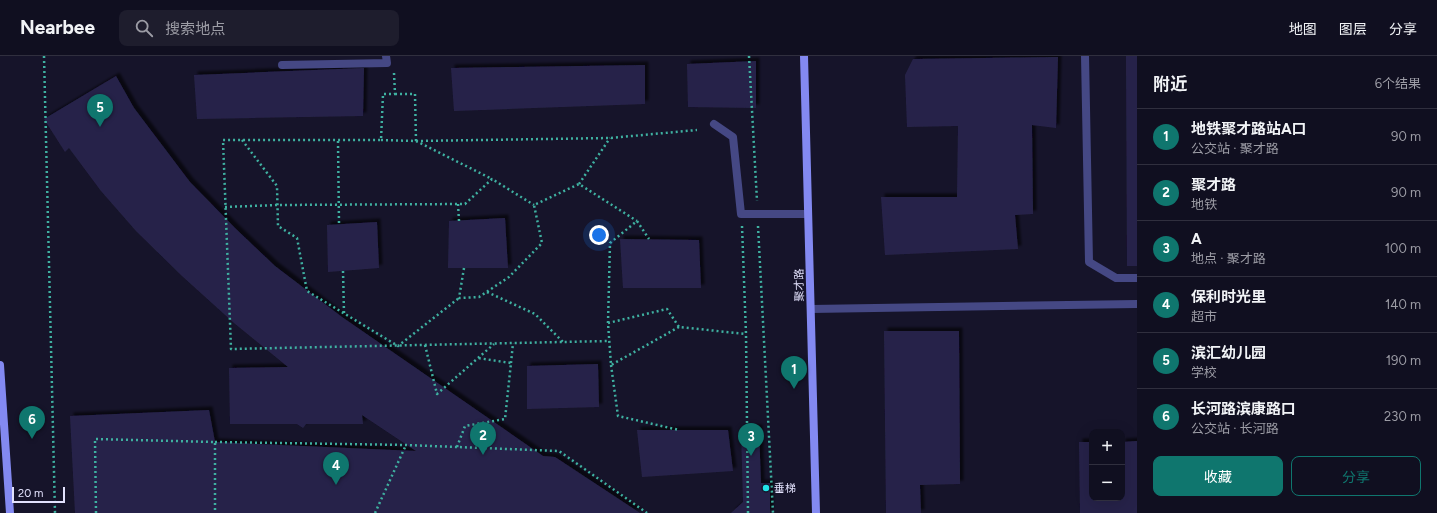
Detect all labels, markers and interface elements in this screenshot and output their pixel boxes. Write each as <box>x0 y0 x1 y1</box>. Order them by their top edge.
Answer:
search box <box>119 10 399 46</box>
text: Nearbee <box>20 16 95 39</box>
icon: search <box>133 17 155 39</box>
text: 搜索地点 <box>165 20 225 38</box>
text: 地图 <box>1289 21 1317 38</box>
text: 图层 <box>1339 21 1367 38</box>
text: 分享 <box>1389 21 1417 38</box>
text: 附近 <box>1153 74 1187 94</box>
text: 6个结果 <box>1375 76 1421 91</box>
pin: 5 <box>87 94 113 127</box>
text: 地铁聚才路站A口 <box>1191 120 1307 138</box>
text: 1 <box>1163 129 1169 144</box>
text: 90 m <box>1391 129 1421 144</box>
text: 公交站 · 聚才路 <box>1191 141 1279 156</box>
text: 聚才路 <box>1191 176 1236 194</box>
text: 2 <box>1162 185 1170 200</box>
text: 90 m <box>1391 185 1421 200</box>
text: 地铁 <box>1191 197 1217 212</box>
your location <box>589 225 609 245</box>
text: A <box>1191 230 1202 248</box>
text: 3 <box>1162 241 1170 256</box>
text: 100 m <box>1385 241 1421 256</box>
text: 地点 · 聚才路 <box>1191 251 1266 266</box>
street label: 聚才路 <box>793 268 806 302</box>
text: 保利时光里 <box>1191 288 1266 306</box>
text: 4 <box>1162 297 1170 312</box>
text: 140 m <box>1385 297 1421 312</box>
text: 超市 <box>1191 309 1217 324</box>
text: 滨汇幼儿园 <box>1191 344 1266 362</box>
text: 5 <box>1162 353 1170 368</box>
text: 190 m <box>1386 353 1421 368</box>
pin: 1 <box>781 356 807 389</box>
text: 学校 <box>1191 365 1217 380</box>
text: 长河路滨康路口 <box>1191 400 1296 418</box>
pin: 6 <box>19 406 45 439</box>
text: 6 <box>1162 409 1170 424</box>
text: 230 m <box>1384 409 1421 424</box>
text: 公交站 · 长河路 <box>1191 421 1279 436</box>
pin: 2 <box>470 422 496 455</box>
pin: 3 <box>738 423 764 456</box>
map controls <box>1089 429 1125 501</box>
button: + <box>1089 429 1125 465</box>
pin: 4 <box>323 452 349 485</box>
button: 收藏 <box>1153 456 1283 496</box>
button: 分享 <box>1291 456 1421 496</box>
button: − <box>1089 465 1125 501</box>
place label: 垂梯 <box>774 482 796 495</box>
marker: 垂梯 <box>761 483 771 493</box>
scale bar <box>12 485 65 504</box>
text: 20 m <box>18 487 43 500</box>

